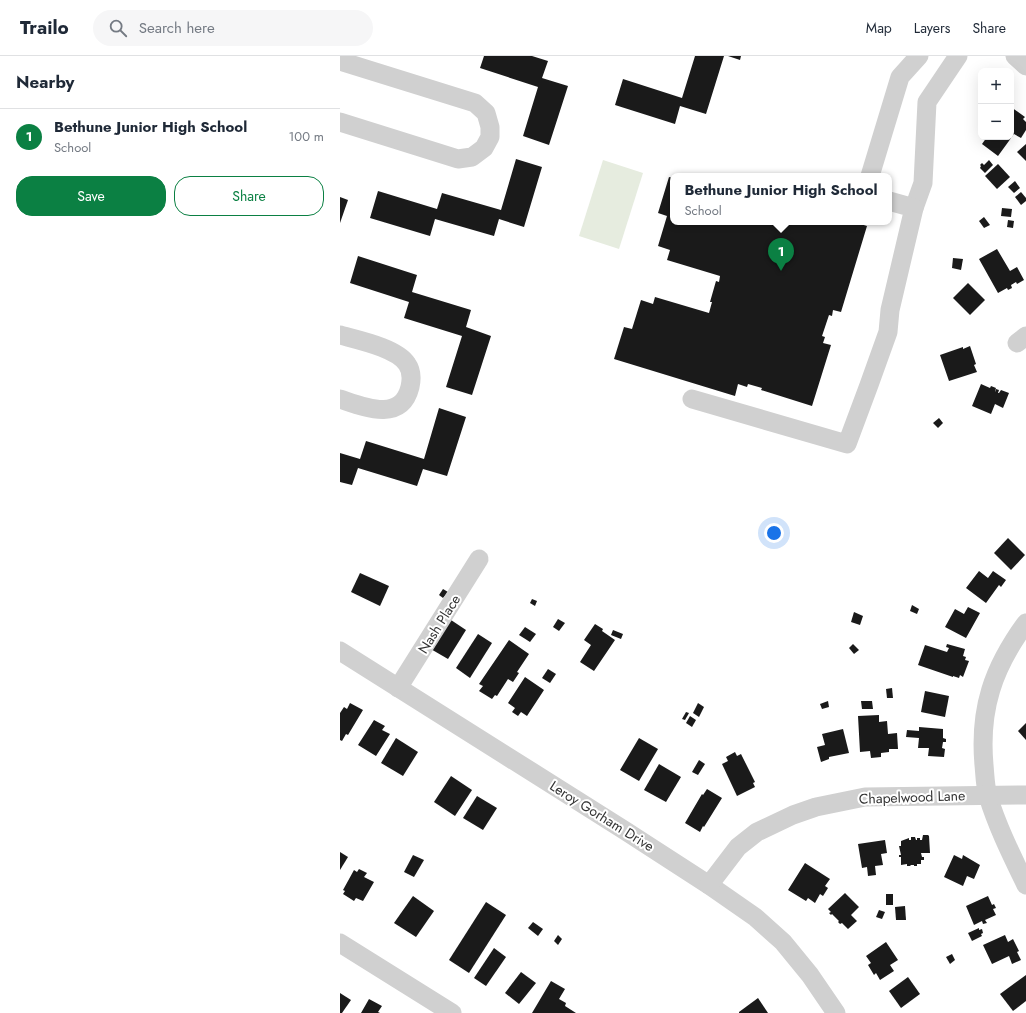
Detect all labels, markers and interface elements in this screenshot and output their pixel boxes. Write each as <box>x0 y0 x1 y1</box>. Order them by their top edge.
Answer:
search box <box>93 10 373 46</box>
text: Trailo <box>20 14 69 41</box>
icon: search <box>107 17 129 39</box>
text: Search here <box>139 17 215 39</box>
text: Map <box>866 18 892 38</box>
text: Layers <box>914 18 950 38</box>
text: Share <box>972 18 1006 38</box>
map controls <box>978 68 1014 140</box>
button: + <box>978 68 1014 104</box>
text: Nearby <box>16 70 74 94</box>
button: − <box>978 104 1014 140</box>
text: Bethune Junior High School <box>54 116 247 138</box>
text: 1 <box>26 127 32 146</box>
text: 100 m <box>289 127 324 146</box>
text: School <box>54 138 91 157</box>
popup <box>670 173 892 225</box>
button: Save <box>16 176 166 216</box>
button: Share <box>174 176 324 216</box>
text: Bethune Junior High School <box>684 179 878 201</box>
text: School <box>684 201 722 220</box>
pin: 1 <box>768 238 794 271</box>
your location <box>764 523 784 543</box>
street label: Nash Place <box>413 591 465 657</box>
street label: Leroy Gorham Drive <box>546 776 658 856</box>
street label: Chapelwood Lane <box>858 785 966 809</box>

